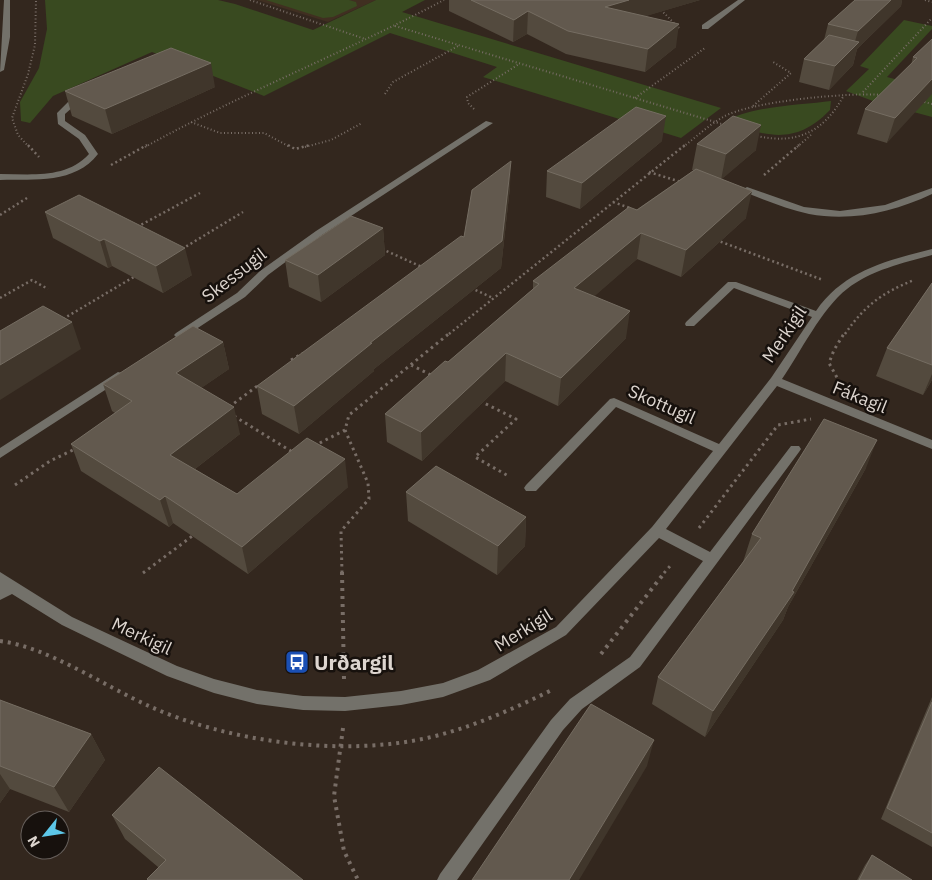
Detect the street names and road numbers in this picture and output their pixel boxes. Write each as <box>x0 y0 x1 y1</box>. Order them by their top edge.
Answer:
street label: Skessugil <box>197 242 271 307</box>
street label: Merkigil <box>757 301 811 367</box>
street label: Fákagil <box>829 376 891 418</box>
street label: Skottugil <box>625 379 699 429</box>
street label: Merkigil <box>490 603 556 657</box>
street label: Merkigil <box>108 612 176 660</box>

